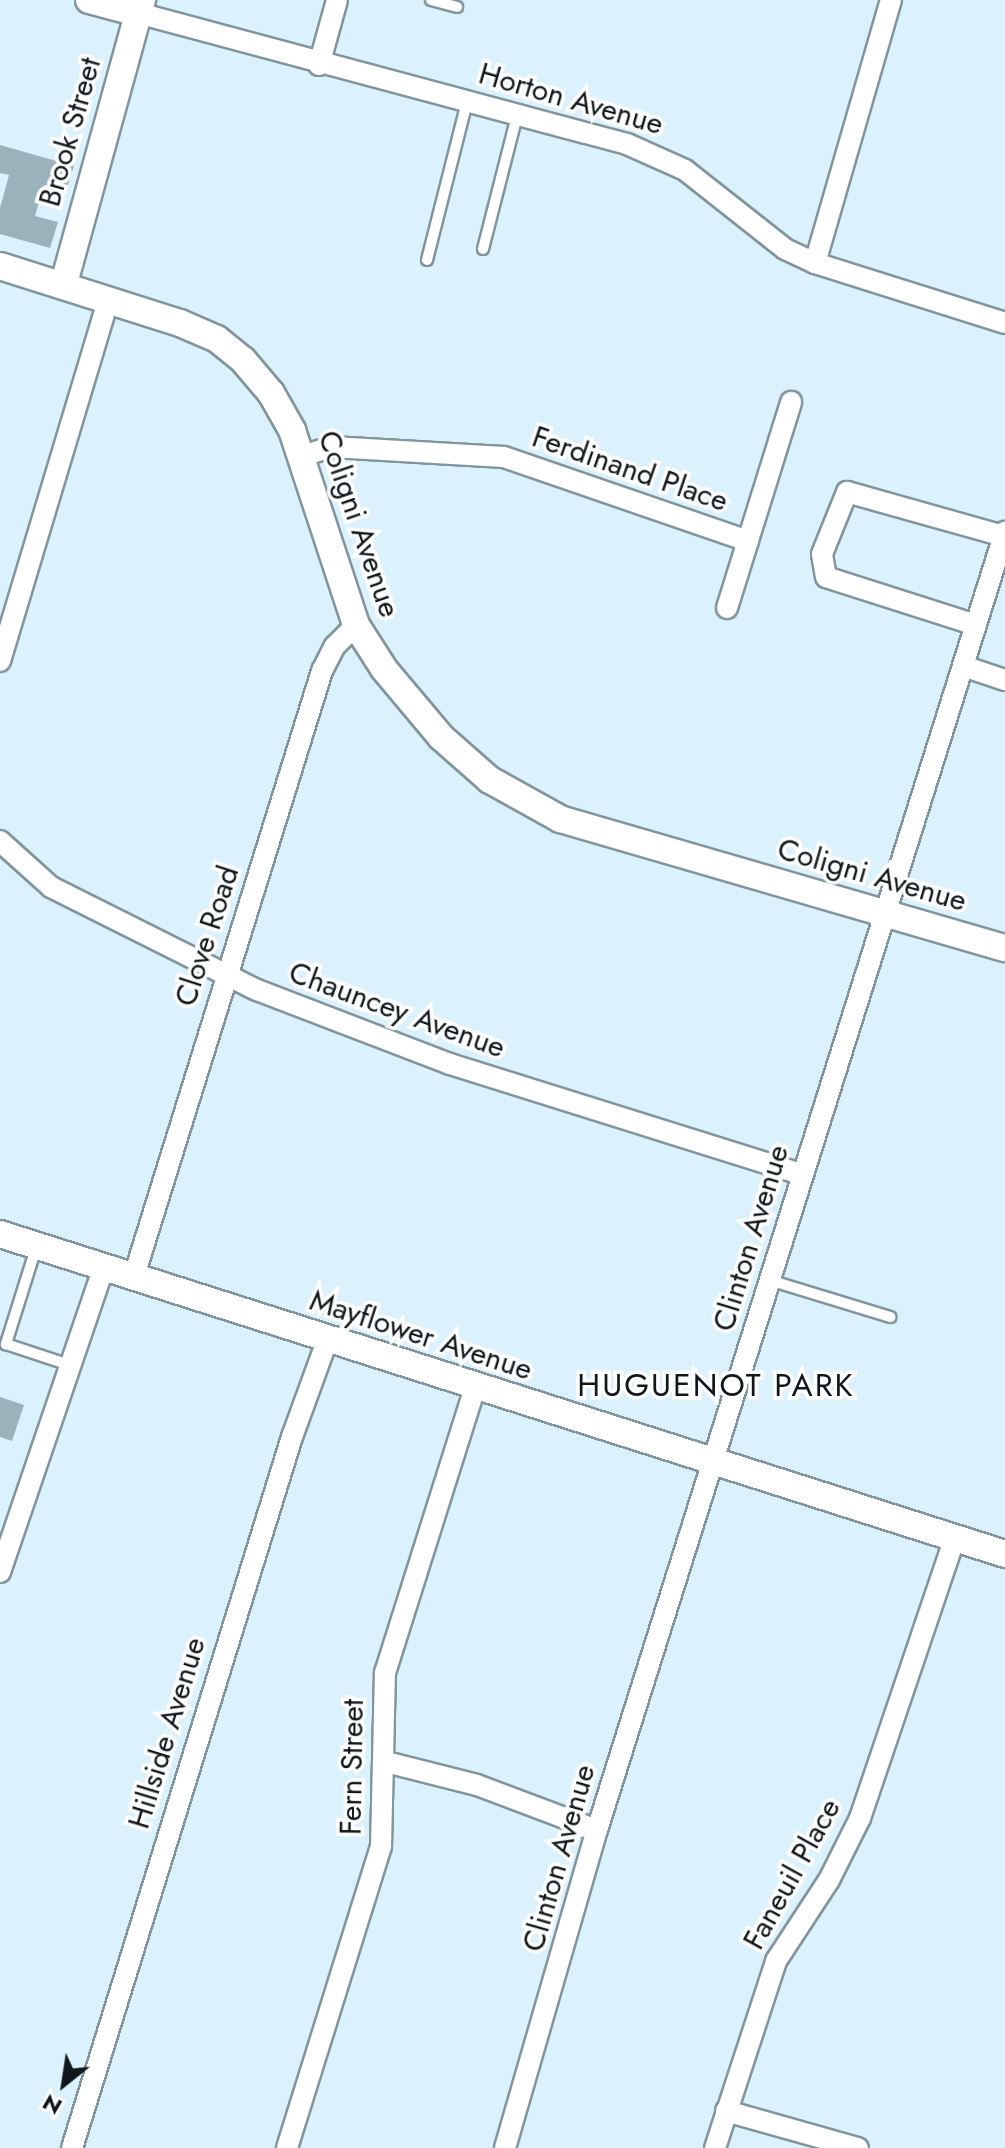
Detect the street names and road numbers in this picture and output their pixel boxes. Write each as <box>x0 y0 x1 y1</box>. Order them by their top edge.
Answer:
street label: Brook Street <box>32 53 108 211</box>
street label: Horton Avenue <box>475 56 667 142</box>
street label: Ferdinand Place <box>528 419 732 519</box>
street label: Coligni Avenue <box>310 426 408 622</box>
street label: Coligni Avenue <box>773 831 971 919</box>
street label: Clove Road <box>167 861 247 1011</box>
street label: Chauncey Avenue <box>284 954 510 1066</box>
street label: Clinton Avenue <box>706 1141 796 1335</box>
street label: Mayflower Avenue <box>305 1282 537 1388</box>
street label: Hillside Avenue <box>121 1633 213 1833</box>
street label: Fern Street <box>333 1699 371 1835</box>
street label: Clinton Avenue <box>515 1760 603 1956</box>
street label: Faneuil Place <box>736 1792 848 1956</box>

